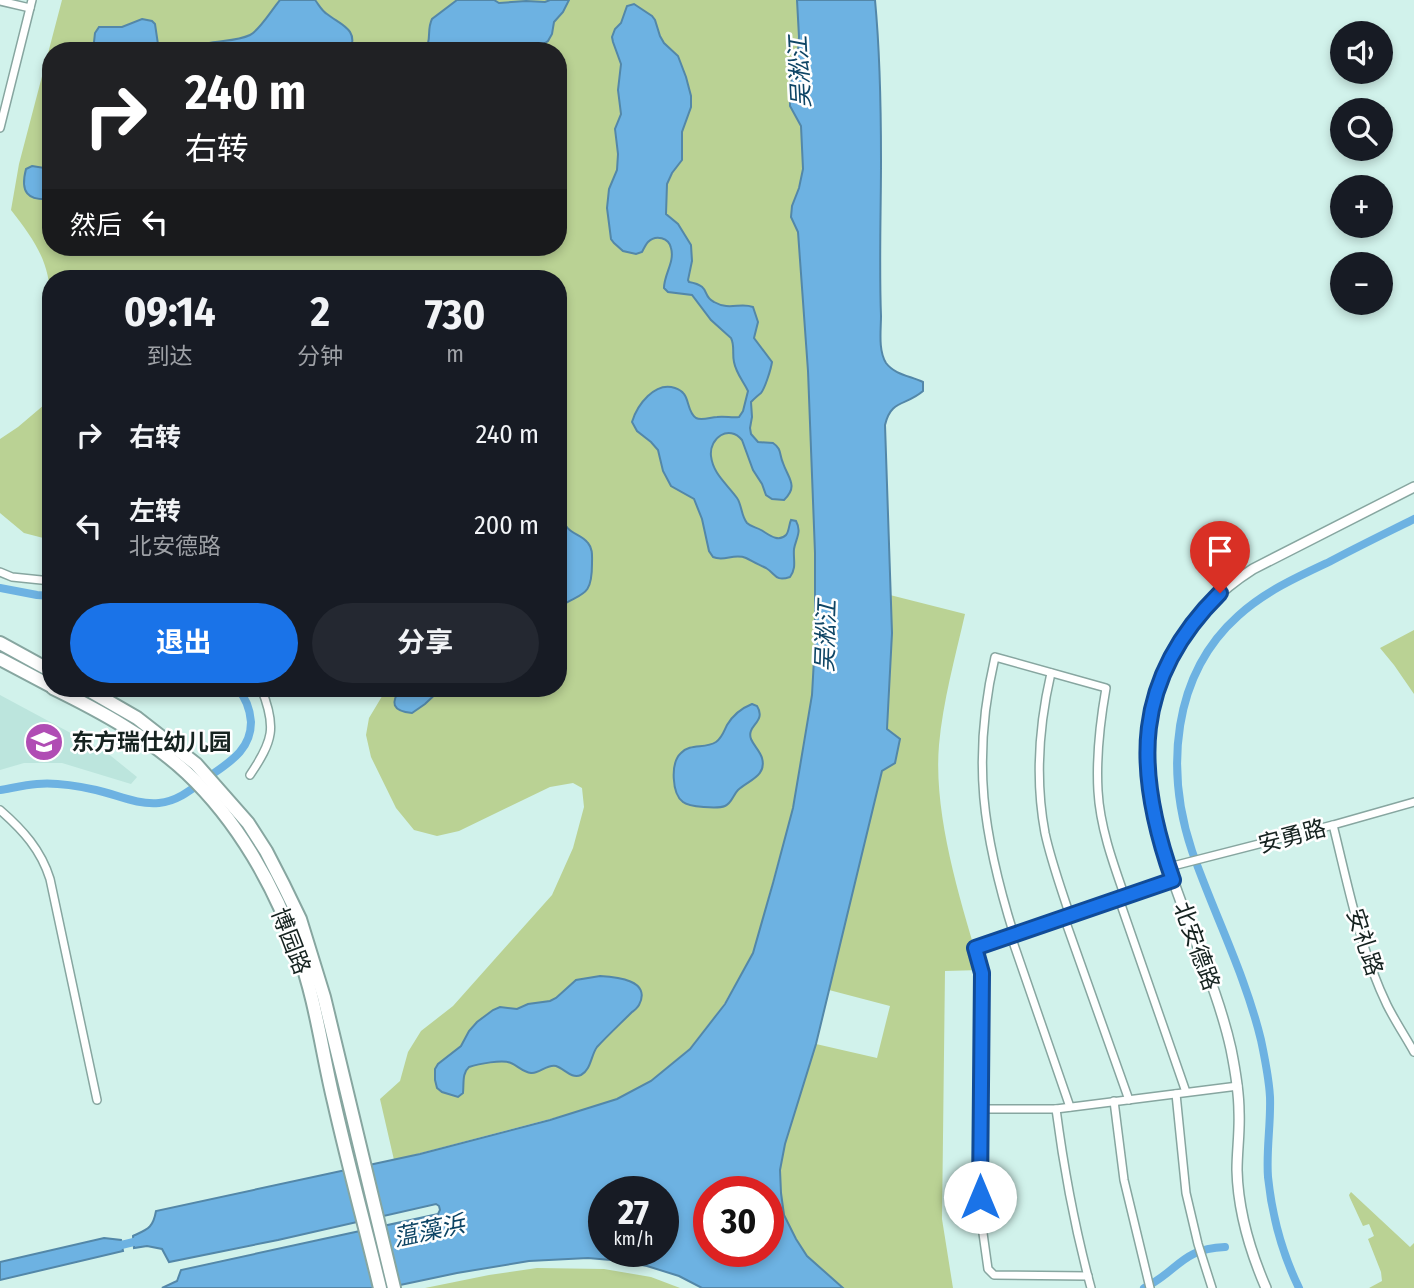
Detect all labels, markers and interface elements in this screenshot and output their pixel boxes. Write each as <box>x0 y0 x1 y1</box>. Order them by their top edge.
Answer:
map controls <box>1330 21 1393 315</box>
button: sound <box>1330 21 1393 84</box>
water label: 吴淞江 <box>784 32 816 109</box>
text: 240 m <box>185 63 306 122</box>
icon: right <box>70 70 161 161</box>
button: search <box>1330 98 1393 161</box>
text: 右转 <box>185 130 249 168</box>
button: + <box>1330 175 1393 238</box>
icon: left <box>136 203 174 241</box>
text: 然后 <box>70 210 122 241</box>
button: − <box>1330 252 1393 315</box>
text: 09:14 <box>124 287 215 337</box>
text: 2 <box>310 287 330 337</box>
text: 730 <box>425 290 485 340</box>
text: m <box>446 340 464 368</box>
text: 到达 <box>147 342 193 370</box>
text: 分钟 <box>297 342 343 370</box>
icon: right <box>70 416 108 454</box>
text: 240 m <box>476 419 539 450</box>
text: 右转 <box>129 422 181 453</box>
text: 左转 <box>129 496 181 527</box>
icon: left <box>70 507 108 545</box>
text: 200 m <box>474 510 539 541</box>
pin <box>1190 521 1250 593</box>
text: 北安德路 <box>129 532 221 560</box>
icon: arrive <box>1201 532 1239 570</box>
water label: 吴淞江 <box>811 597 841 672</box>
button: 退出 <box>70 603 298 683</box>
button: 分享 <box>312 603 539 683</box>
school or university icon: 东方瑞仕幼儿园 <box>23 721 65 763</box>
place label: 东方瑞仕幼儿园 <box>71 728 232 756</box>
street label: 安勇路 <box>1255 814 1329 858</box>
street label: 北安德路 <box>1168 898 1226 994</box>
street label: 博园路 <box>266 904 316 978</box>
street label: 安礼路 <box>1341 905 1389 979</box>
position arrow <box>943 1160 1017 1234</box>
speed limit sign: 30 <box>693 1176 784 1267</box>
text: 27 <box>618 1191 649 1233</box>
water label: 蕰藻浜 <box>391 1209 469 1252</box>
text: km/h <box>613 1228 654 1250</box>

